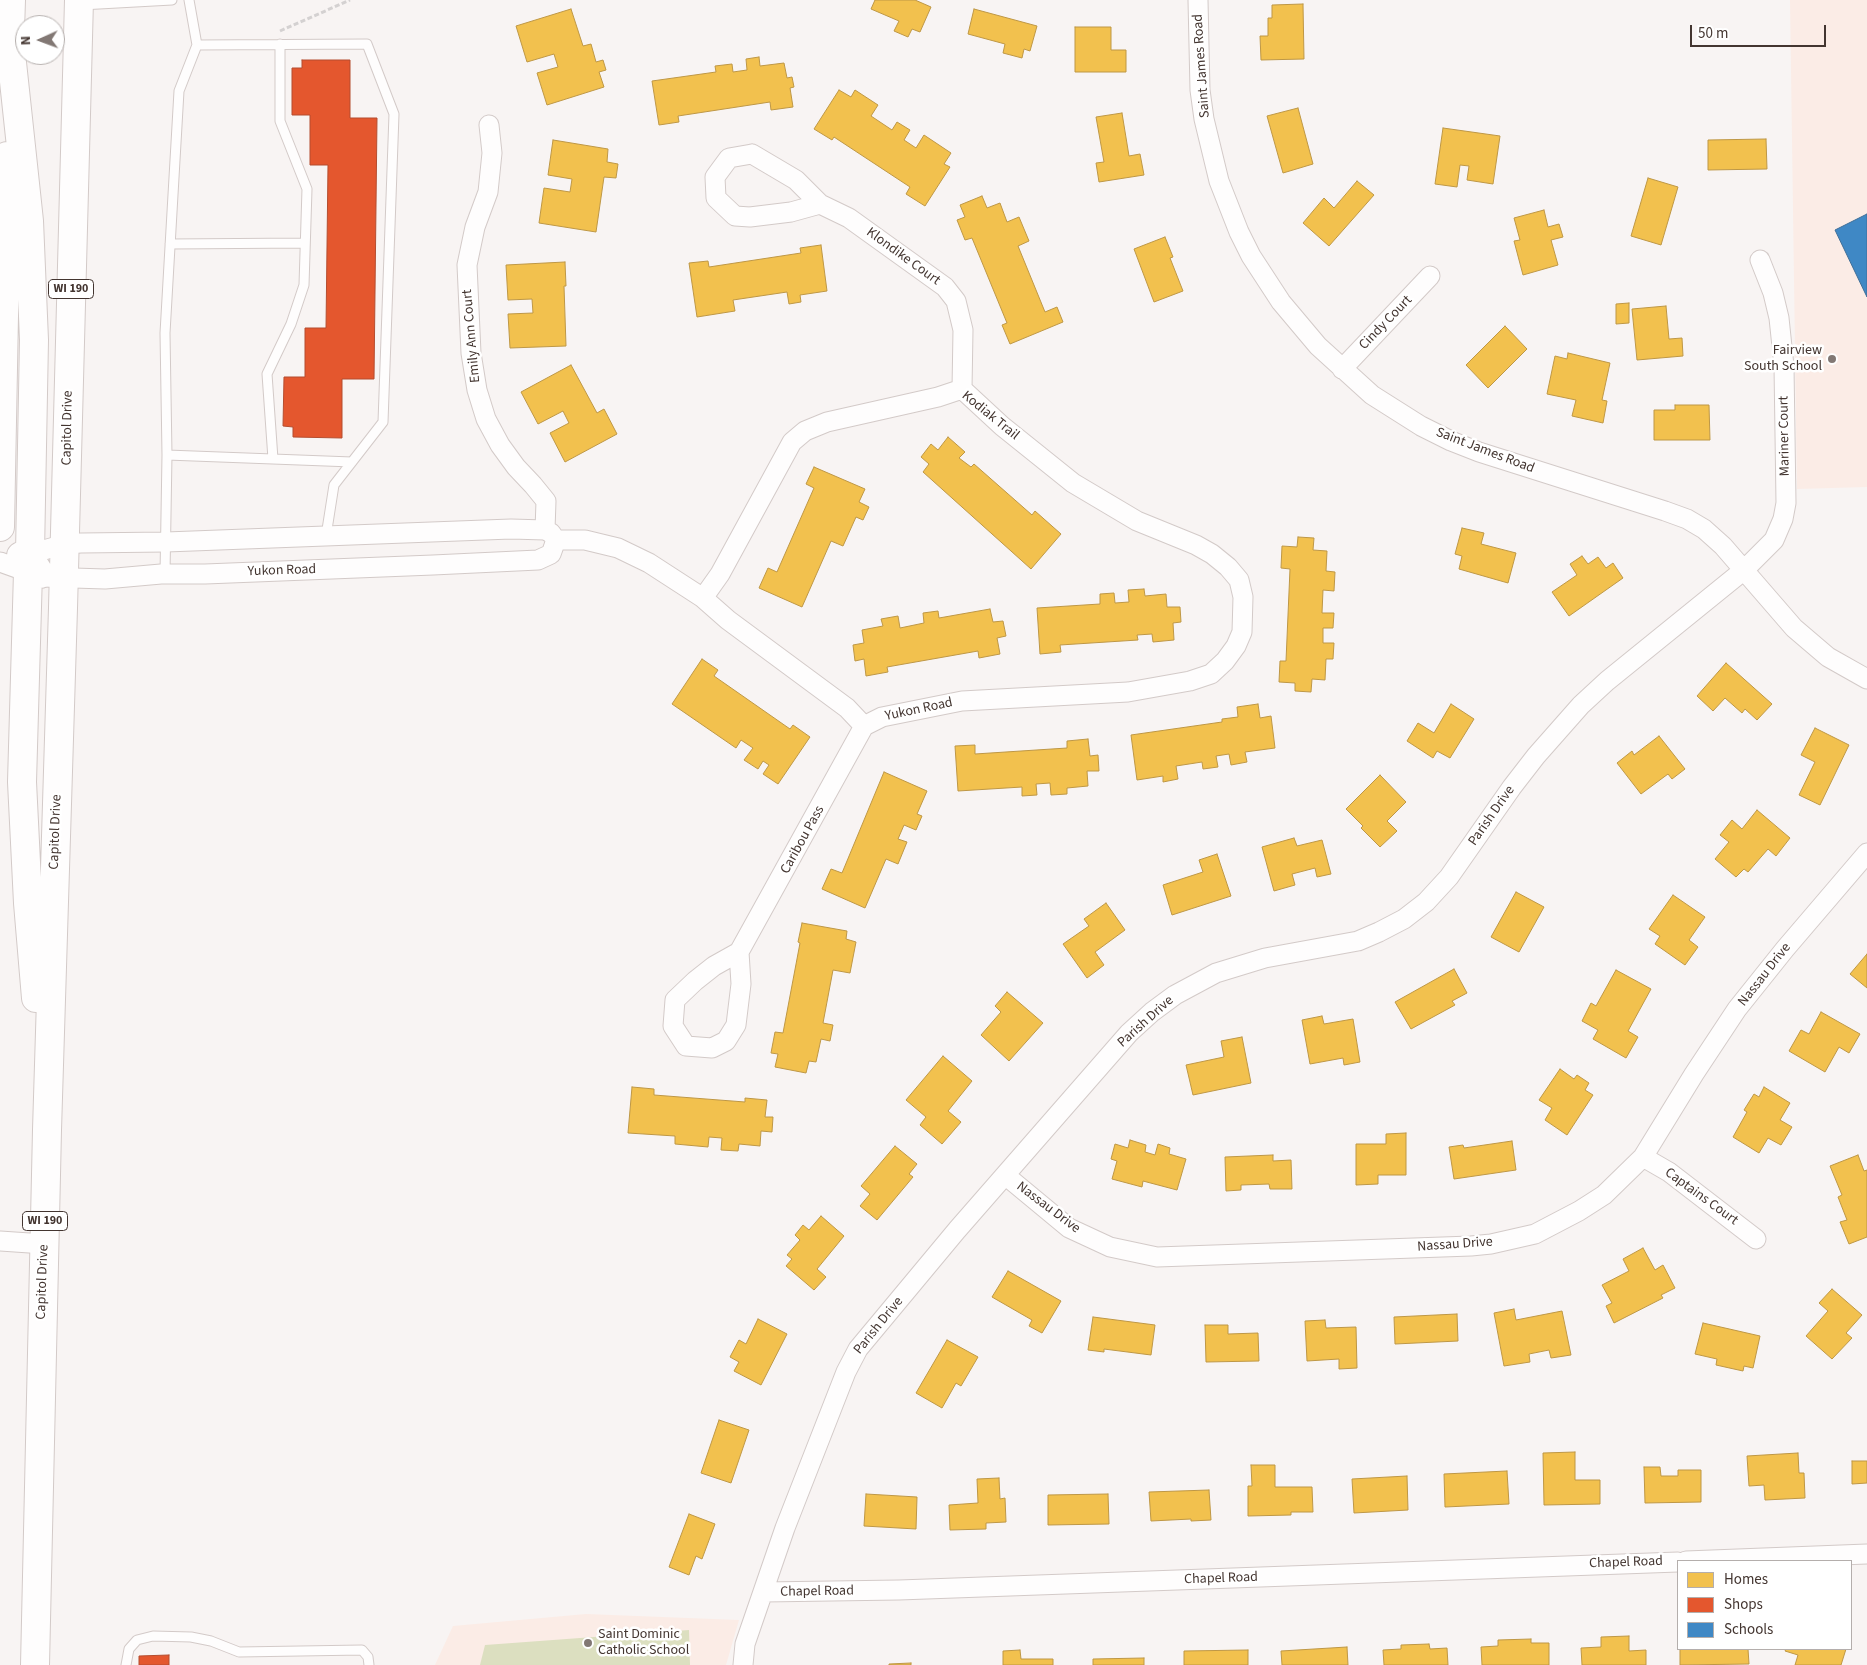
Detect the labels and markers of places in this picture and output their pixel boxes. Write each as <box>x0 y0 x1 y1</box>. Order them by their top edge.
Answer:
place label: Fairview South School <box>1744 343 1822 376</box>
marker: Fairview South School <box>1826 353 1838 365</box>
place label: Saint Dominic Catholic School <box>598 1627 689 1660</box>
marker: Saint Dominic Catholic School <box>582 1637 594 1649</box>

